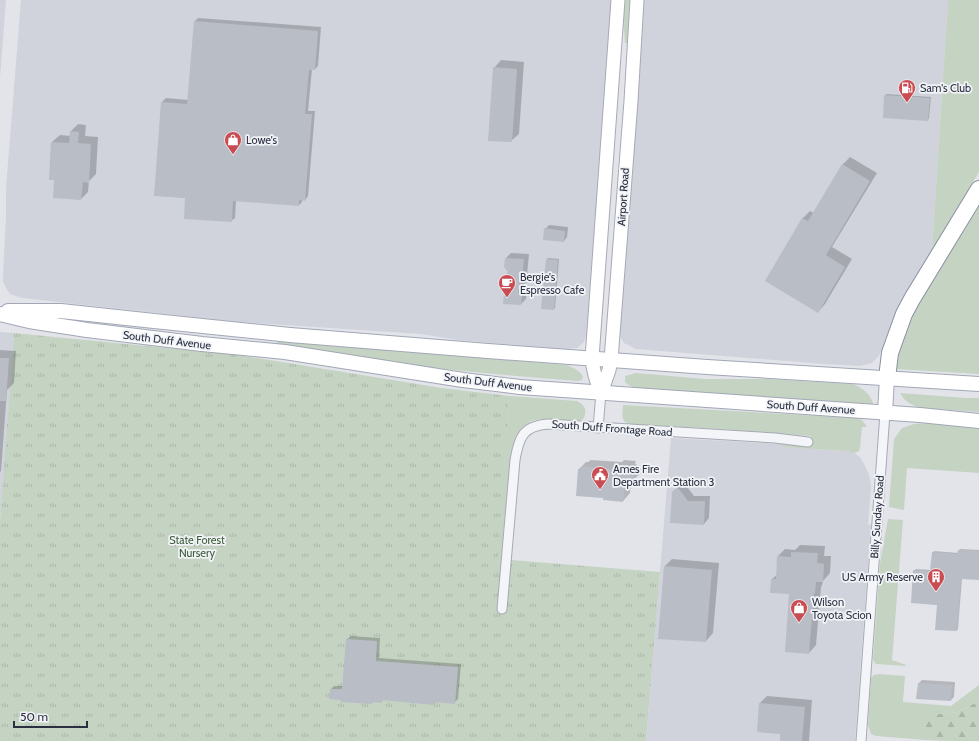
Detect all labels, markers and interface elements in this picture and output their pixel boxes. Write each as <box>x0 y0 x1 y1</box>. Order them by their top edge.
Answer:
fuel station icon: Sam's Club <box>897 78 917 103</box>
place label: Sam's Club <box>920 81 971 95</box>
shop icon: Lowe's <box>223 130 243 155</box>
place label: Lowe's <box>246 133 278 147</box>
street label: Airport Road <box>614 167 632 227</box>
place label: Bergie's Espresso Cafe <box>520 270 585 297</box>
cafe icon: Bergie's Espresso Cafe <box>497 273 517 298</box>
street label: South Duff Avenue <box>122 328 212 352</box>
street label: South Duff Avenue <box>443 370 533 394</box>
street label: South Duff Avenue <box>766 397 856 417</box>
street label: South Duff Frontage Road <box>551 417 673 439</box>
place label: Ames Fire Department Station 3 <box>613 462 715 489</box>
public building icon: Ames Fire Department Station 3 <box>590 465 610 490</box>
street label: Billy Sunday Road <box>867 475 887 559</box>
park label: State Forest Nursery <box>169 533 225 560</box>
building icon: US Army Reserve <box>926 567 946 592</box>
place label: US Army Reserve <box>842 570 923 584</box>
place label: Wilson Toyota Scion <box>812 595 872 622</box>
shop icon: Wilson Toyota Scion <box>789 598 809 623</box>
scale bar <box>14 703 87 729</box>
text: 50 m <box>20 709 48 724</box>

